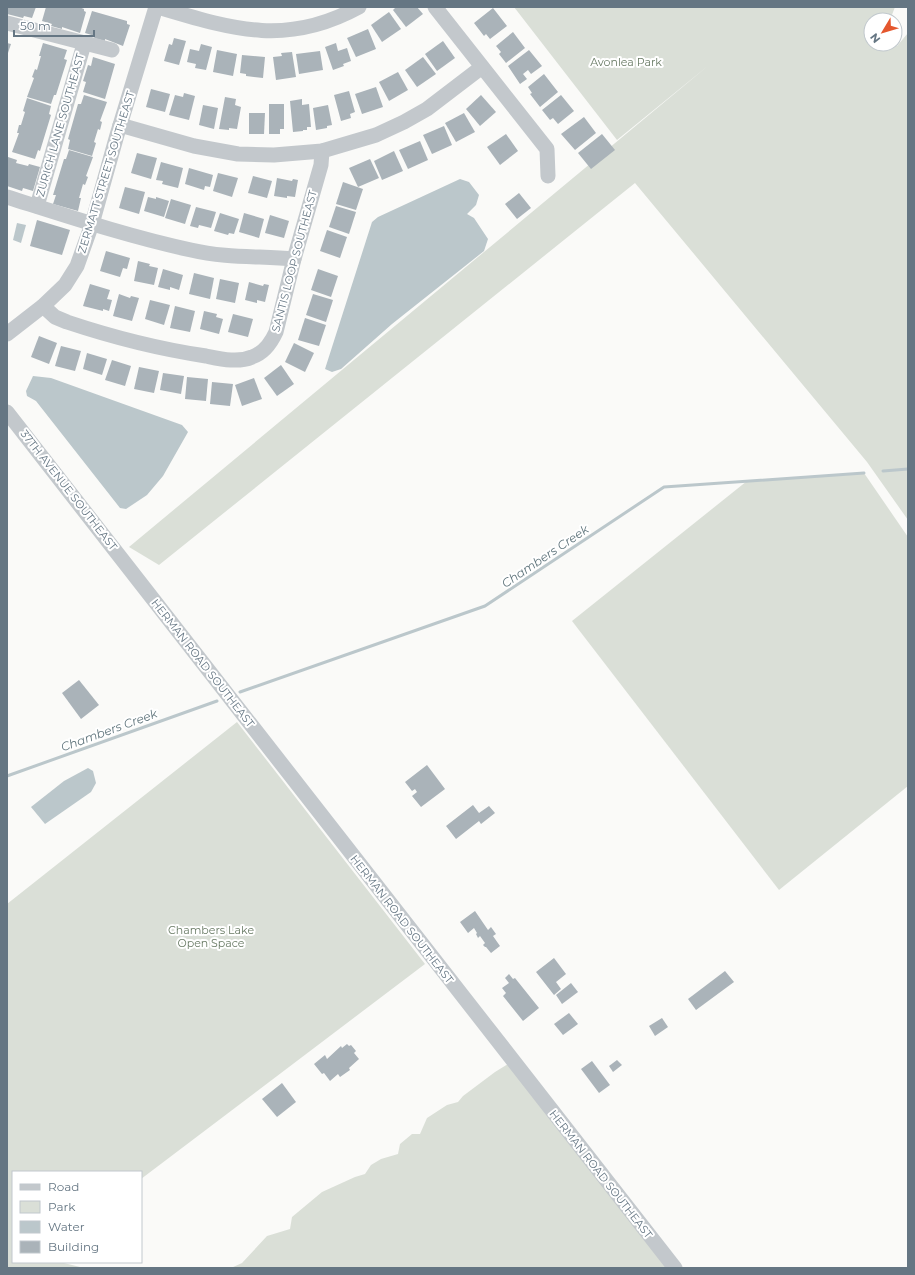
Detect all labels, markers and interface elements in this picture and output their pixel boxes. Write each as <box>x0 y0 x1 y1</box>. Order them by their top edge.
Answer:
scale bar <box>14 12 94 38</box>
north arrow <box>863 12 903 52</box>
text: 50 m <box>20 18 51 33</box>
text: N <box>867 30 883 46</box>
street label: ZURICH LANE SOUTHEAST <box>33 51 87 198</box>
park label: Avonlea Park <box>590 55 662 69</box>
street label: ZERMATT STREET SOUTHEAST <box>75 89 138 255</box>
street label: SANTIS LOOP SOUTHEAST <box>268 188 320 334</box>
street label: 37TH AVENUE SOUTHEAST <box>18 427 121 554</box>
water label: Chambers Creek <box>499 521 592 591</box>
street label: HERMAN ROAD SOUTHEAST <box>148 596 258 731</box>
water label: Chambers Creek <box>59 705 160 754</box>
street label: HERMAN ROAD SOUTHEAST <box>347 852 457 987</box>
park label: Chambers Lake Open Space <box>168 923 254 950</box>
street label: HERMAN ROAD SOUTHEAST <box>546 1107 656 1242</box>
legend <box>12 1171 142 1263</box>
text: Road <box>48 1179 79 1194</box>
text: Park <box>48 1199 76 1214</box>
text: Water <box>48 1219 85 1234</box>
text: Building <box>48 1239 99 1254</box>

